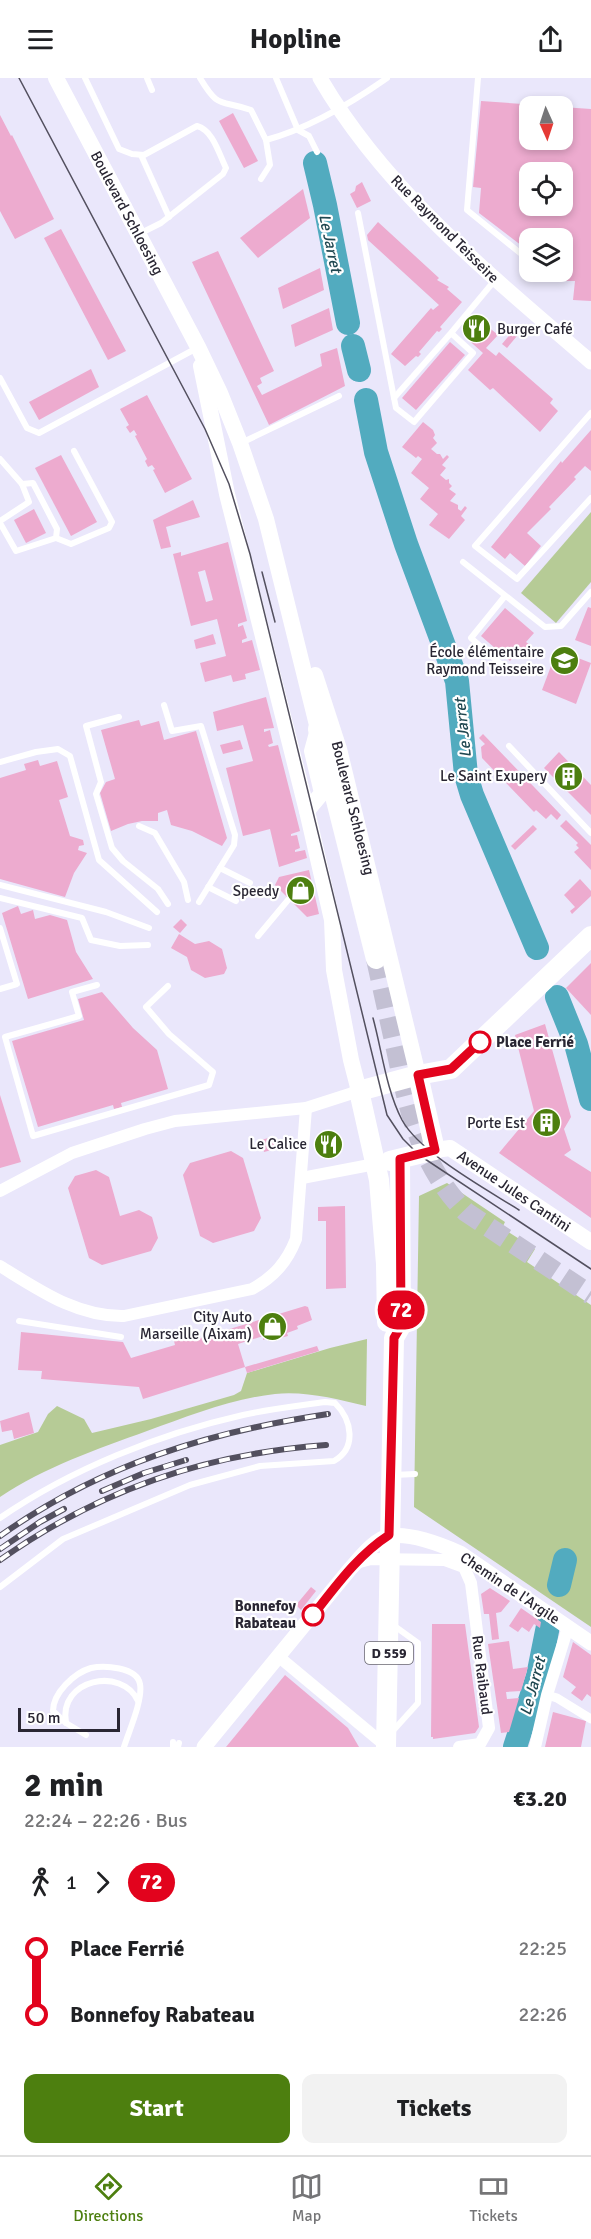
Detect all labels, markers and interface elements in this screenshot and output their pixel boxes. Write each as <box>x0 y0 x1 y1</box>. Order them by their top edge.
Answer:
icon: menu <box>24 23 57 56</box>
text: Hopline <box>250 23 341 56</box>
icon: share <box>534 23 567 56</box>
north arrow <box>519 96 573 150</box>
map controls <box>519 96 573 282</box>
street label: Boulevard Schloesing <box>87 148 167 278</box>
button: locate <box>519 162 573 216</box>
street label: Rue Raymond Teisseire <box>387 171 503 287</box>
water label: Le Jarret <box>314 212 346 277</box>
button: layers <box>519 228 573 282</box>
restaurant icon: Burger Café <box>460 313 492 345</box>
place label: Burger Café <box>497 320 573 338</box>
place label: École élémentaire Raymond Teisseire <box>426 642 544 678</box>
school or university icon: École élémentaire Raymond Teisseire <box>549 645 581 677</box>
water label: Le Jarret <box>450 695 476 758</box>
street label: Boulevard Schloesing <box>328 739 378 877</box>
building icon: Le Saint Exupery <box>552 760 584 792</box>
place label: Le Saint Exupery <box>440 767 547 785</box>
shop icon: Speedy <box>284 875 316 907</box>
place label: Speedy <box>233 882 279 900</box>
marker: Place Ferrié <box>469 1031 491 1053</box>
place label: Place Ferrié <box>496 1033 574 1051</box>
building icon: Porte Est <box>530 1107 562 1139</box>
place label: Porte Est <box>467 1114 525 1132</box>
restaurant icon: Le Calice <box>312 1128 344 1160</box>
place label: Le Calice <box>249 1135 307 1153</box>
street label: Avenue Jules Cantini <box>454 1146 574 1236</box>
line badge: 72 <box>374 1290 428 1330</box>
text: 72 <box>390 1297 412 1323</box>
place label: City Auto Marseille (Aixam) <box>140 1308 252 1343</box>
shop icon: City Auto Marseille (Aixam) <box>257 1310 289 1342</box>
street label: Chemin de l'Argile <box>457 1548 563 1628</box>
place label: Bonnefoy Rabateau <box>235 1597 297 1632</box>
marker: Bonnefoy Rabateau <box>302 1604 324 1626</box>
street label: Rue Raibaud <box>468 1634 496 1716</box>
road number: D 559 <box>365 1642 413 1664</box>
water label: Le Jarret <box>516 1653 551 1718</box>
scale bar <box>18 1705 120 1732</box>
text: 50 m <box>27 1708 61 1728</box>
text: 2 min <box>24 1765 104 1806</box>
text: €3.20 <box>513 1785 567 1812</box>
text: 22:24 – 22:26 · Bus <box>24 1808 187 1833</box>
icon: walk <box>24 1866 57 1899</box>
icon: forward <box>86 1866 119 1899</box>
text: 72 <box>140 1869 163 1895</box>
text: 1 <box>66 1870 77 1895</box>
text: Place Ferrié <box>70 1935 184 1962</box>
text: 22:25 <box>518 1936 567 1961</box>
text: Bonnefoy Rabateau <box>70 2001 255 2028</box>
text: 22:26 <box>518 2002 567 2027</box>
button: Start <box>24 2074 290 2143</box>
button: Tickets <box>302 2074 567 2143</box>
tab: Directions <box>73 2170 143 2226</box>
tab: Map <box>290 2170 323 2226</box>
tab: Tickets <box>470 2170 518 2226</box>

